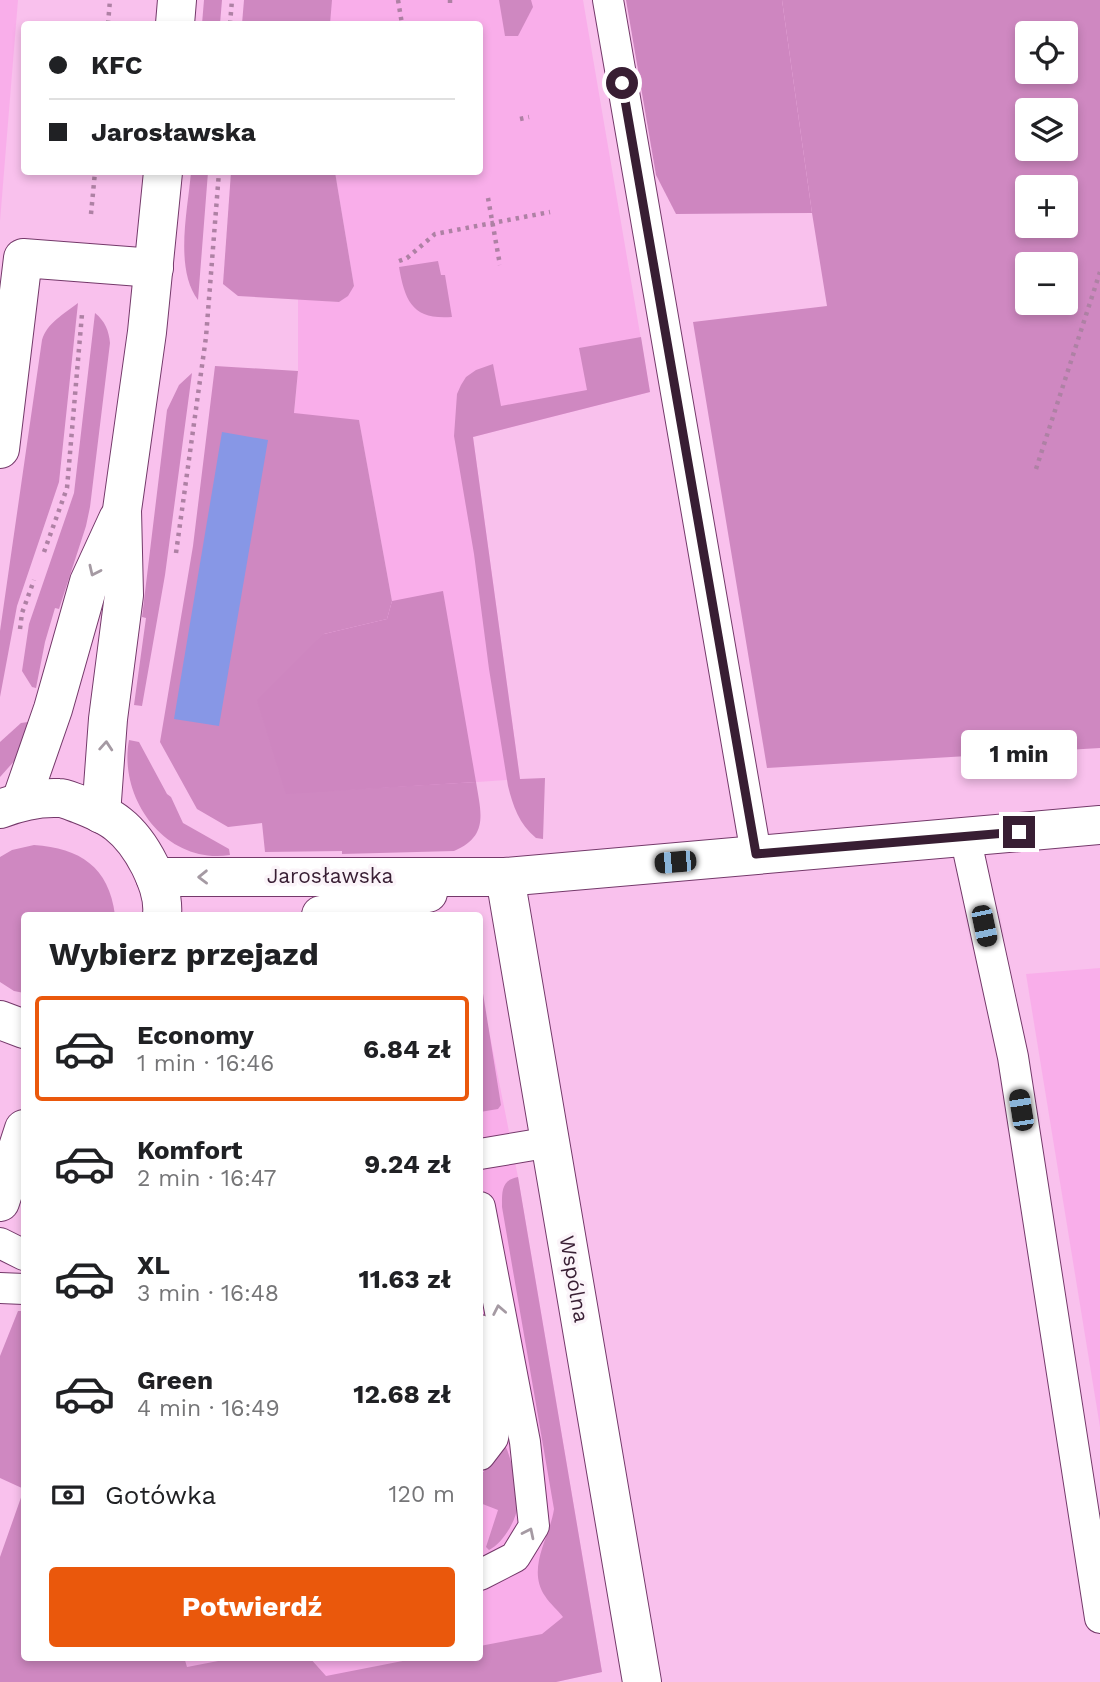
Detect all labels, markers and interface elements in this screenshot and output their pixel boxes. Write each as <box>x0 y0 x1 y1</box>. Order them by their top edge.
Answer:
map controls <box>1015 21 1078 315</box>
button: locate <box>1015 21 1078 84</box>
text: KFC <box>91 50 143 80</box>
route start <box>606 67 638 99</box>
button: layers <box>1015 98 1078 161</box>
text: Jarosławska <box>91 117 256 147</box>
button: + <box>1015 175 1078 238</box>
button: − <box>1015 252 1078 315</box>
one-way arrow <box>88 564 102 577</box>
callout: 1 min <box>961 730 1077 780</box>
one-way arrow <box>98 740 113 751</box>
text: 1 min <box>989 741 1049 768</box>
route end <box>1003 816 1035 848</box>
car <box>654 850 697 874</box>
street label: Jarosławska <box>267 863 393 888</box>
one-way arrow <box>197 869 208 885</box>
car <box>970 903 999 949</box>
text: Wybierz przejazd <box>49 935 319 973</box>
icon: car <box>53 1017 116 1080</box>
text: Economy <box>137 1020 254 1050</box>
text: 6.84 zł <box>363 1034 451 1064</box>
text: 1 min · 16:46 <box>137 1050 274 1077</box>
car <box>1008 1088 1035 1132</box>
icon: car <box>53 1132 116 1195</box>
text: Komfort <box>137 1135 242 1165</box>
text: 9.24 zł <box>364 1149 451 1179</box>
text: 2 min · 16:47 <box>137 1165 277 1192</box>
street label: Wspólna <box>555 1234 594 1324</box>
icon: car <box>53 1247 116 1310</box>
text: XL <box>137 1250 170 1280</box>
text: 11.63 zł <box>359 1264 451 1294</box>
text: 3 min · 16:48 <box>137 1280 279 1307</box>
one-way arrow <box>493 1304 508 1316</box>
icon: car <box>53 1362 116 1425</box>
text: Green <box>137 1365 213 1395</box>
text: 12.68 zł <box>353 1379 451 1409</box>
text: 4 min · 16:49 <box>137 1395 280 1422</box>
icon: cash <box>49 1476 87 1514</box>
text: Gotówka <box>105 1480 216 1510</box>
text: 120 m <box>389 1481 455 1508</box>
one-way arrow <box>520 1527 534 1540</box>
button: Potwierdź <box>49 1567 455 1647</box>

